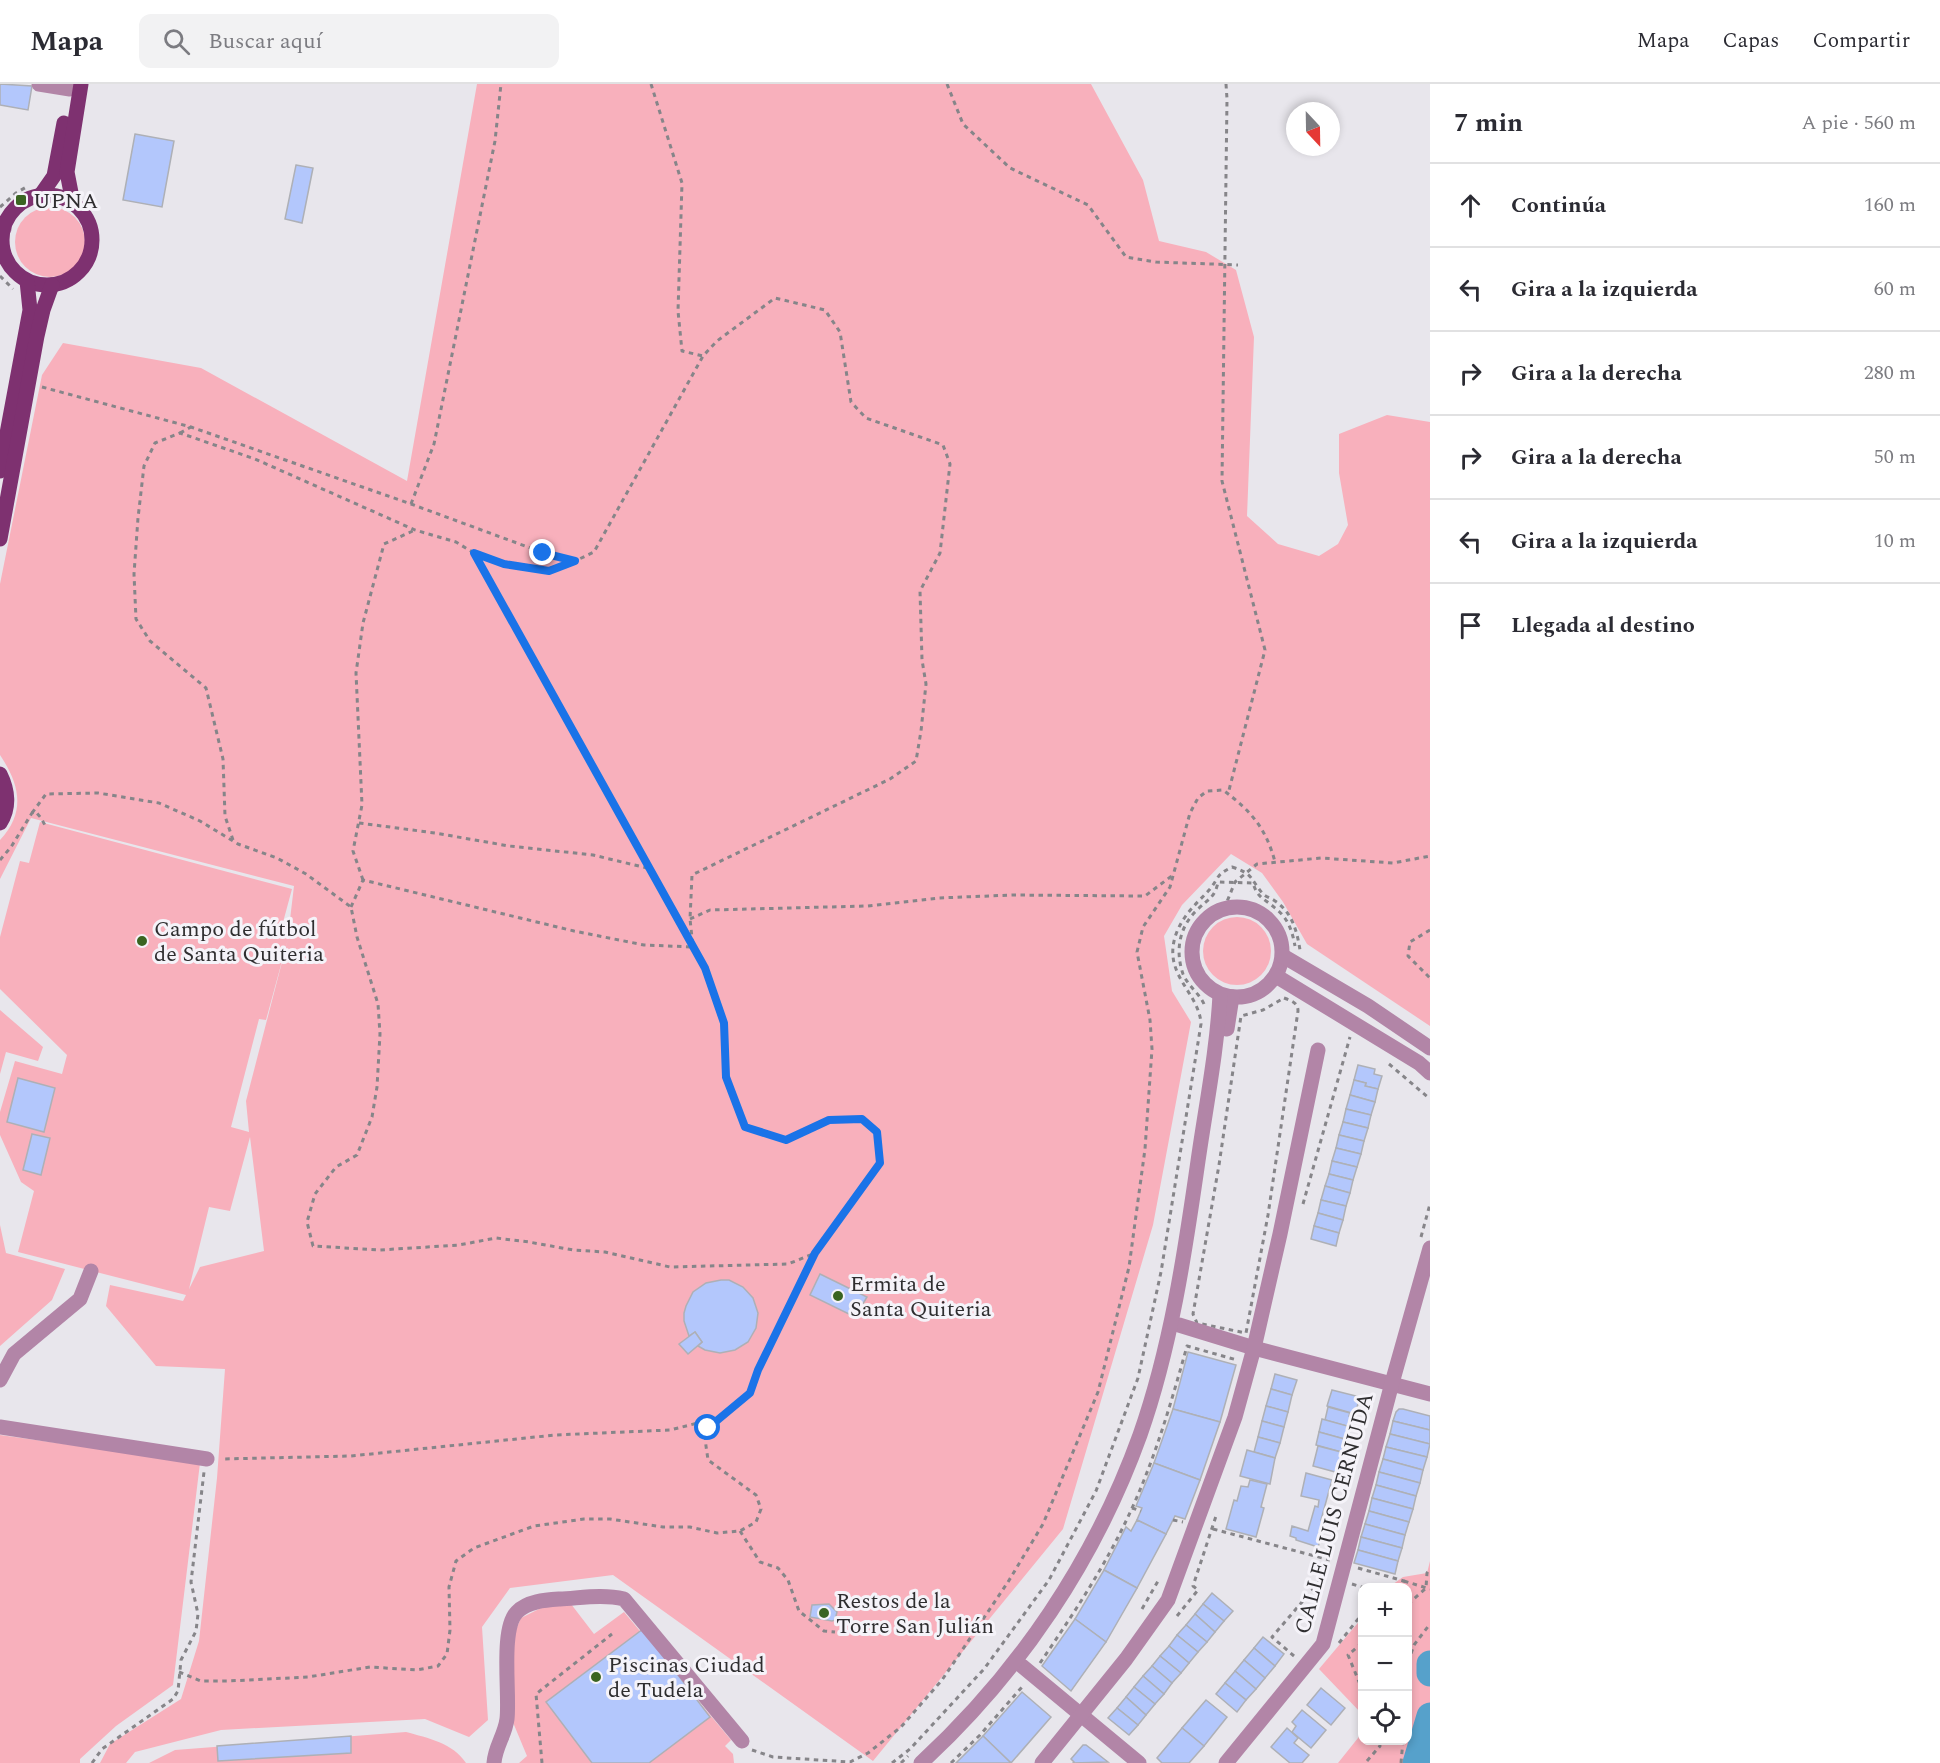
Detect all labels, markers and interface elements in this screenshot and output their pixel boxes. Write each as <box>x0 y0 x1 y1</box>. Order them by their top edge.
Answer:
search box <box>139 14 559 68</box>
text: Mapa <box>30 20 103 63</box>
icon: search <box>160 25 193 58</box>
text: Buscar aquí <box>208 25 322 58</box>
text: Mapa <box>1637 25 1690 57</box>
text: Capas <box>1723 25 1779 57</box>
text: Compartir <box>1812 25 1910 57</box>
north arrow <box>1286 102 1340 156</box>
text: 7 min <box>1454 103 1523 143</box>
text: A pie · 560 m <box>1802 108 1916 138</box>
place label: UPNA <box>33 185 98 218</box>
icon: ahead <box>1454 189 1487 222</box>
text: Continúa <box>1511 189 1606 222</box>
text: 160 m <box>1864 190 1916 220</box>
marker: UPNA <box>14 193 28 207</box>
icon: left <box>1454 273 1487 306</box>
text: Gira a la izquierda <box>1511 273 1698 306</box>
text: 60 m <box>1874 274 1916 304</box>
icon: right <box>1454 357 1487 390</box>
text: Gira a la derecha <box>1511 357 1682 390</box>
text: 280 m <box>1864 358 1916 388</box>
icon: right <box>1454 441 1487 474</box>
text: Gira a la derecha <box>1511 441 1682 474</box>
text: 50 m <box>1874 442 1916 472</box>
icon: left <box>1454 525 1487 558</box>
text: Gira a la izquierda <box>1511 525 1698 558</box>
text: 10 m <box>1874 526 1916 556</box>
route end <box>529 539 555 565</box>
icon: arrive <box>1454 609 1487 642</box>
text: Llegada al destino <box>1511 609 1695 642</box>
place label: Campo de fútbol de Santa Quiteria <box>154 913 324 971</box>
marker: Campo de fútbol de Santa Quiteria <box>135 934 149 948</box>
place label: Ermita de Santa Quiteria <box>850 1268 992 1326</box>
marker: Ermita de Santa Quiteria <box>831 1289 845 1303</box>
street label: CALLE LUIS CERNUDA <box>1286 1389 1383 1638</box>
route start <box>694 1414 720 1440</box>
map controls <box>1358 1583 1412 1745</box>
button: + <box>1358 1583 1412 1637</box>
place label: Restos de la Torre San Julián <box>836 1585 994 1643</box>
marker: Restos de la Torre San Julián <box>817 1606 831 1620</box>
button: − <box>1358 1637 1412 1691</box>
place label: Piscinas Ciudad de Tudela <box>608 1649 765 1707</box>
marker: Piscinas Ciudad de Tudela <box>589 1670 603 1684</box>
button: locate <box>1358 1691 1412 1745</box>

